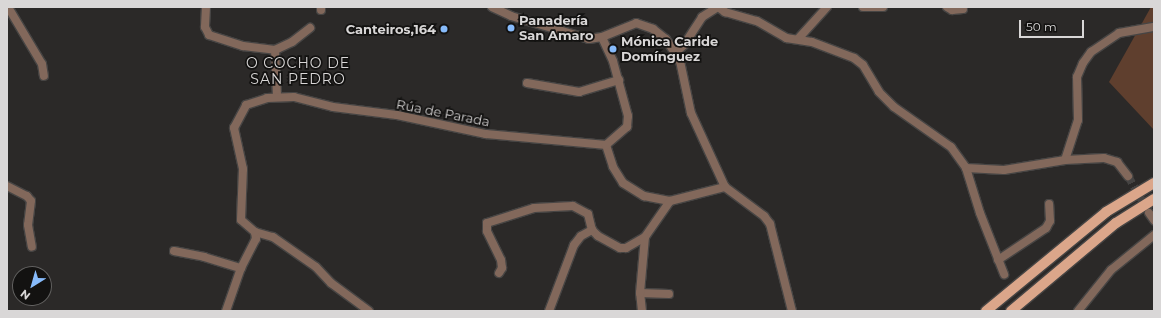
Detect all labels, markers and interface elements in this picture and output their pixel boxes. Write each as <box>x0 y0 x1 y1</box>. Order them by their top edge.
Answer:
scale bar <box>1021 12 1086 38</box>
place label: Panadería San Amaro <box>519 13 594 44</box>
text: 50 m <box>1026 19 1057 34</box>
place label: Canteiros,164 <box>346 21 436 37</box>
marker: Panadería San Amaro <box>506 23 516 33</box>
marker: Canteiros,164 <box>439 24 449 34</box>
place label: Mónica Caride Domínguez <box>621 34 718 65</box>
marker: Mónica Caride Domínguez <box>608 44 618 54</box>
district label: O COCHO DE SAN PEDRO <box>246 55 350 88</box>
street label: Rúa de Parada <box>395 96 491 130</box>
north arrow <box>12 266 52 306</box>
text: N <box>18 287 33 303</box>

